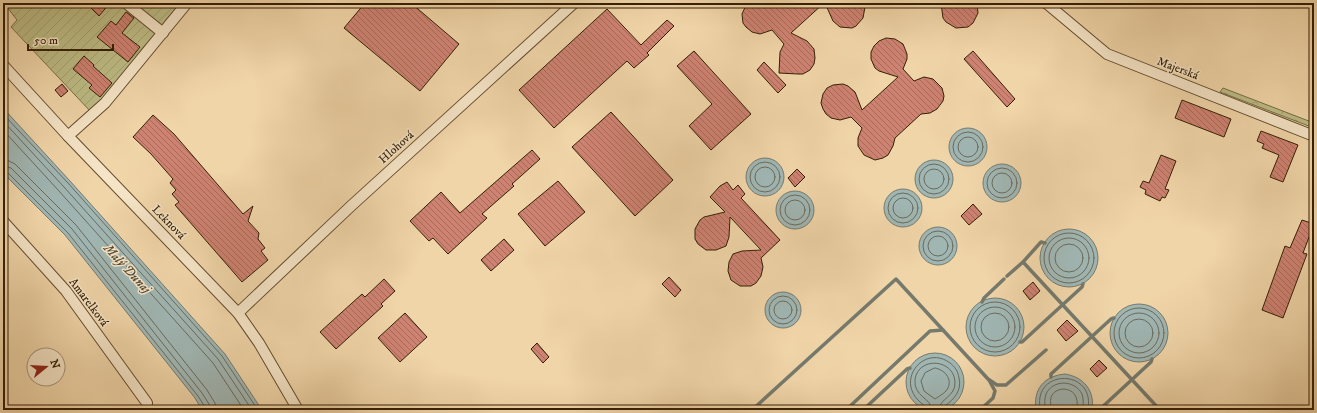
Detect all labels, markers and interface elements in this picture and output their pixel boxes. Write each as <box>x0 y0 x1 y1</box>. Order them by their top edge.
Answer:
scale bar <box>28 26 113 52</box>
text: 50 m <box>34 33 58 48</box>
street label: Majerská <box>1155 54 1202 84</box>
street label: Hlohová <box>376 127 418 167</box>
street label: Leknová <box>149 202 189 243</box>
water label: Malý Dunaj <box>100 240 155 298</box>
street label: Amarelková <box>66 275 112 330</box>
north arrow <box>26 347 66 387</box>
text: N <box>47 358 63 371</box>

